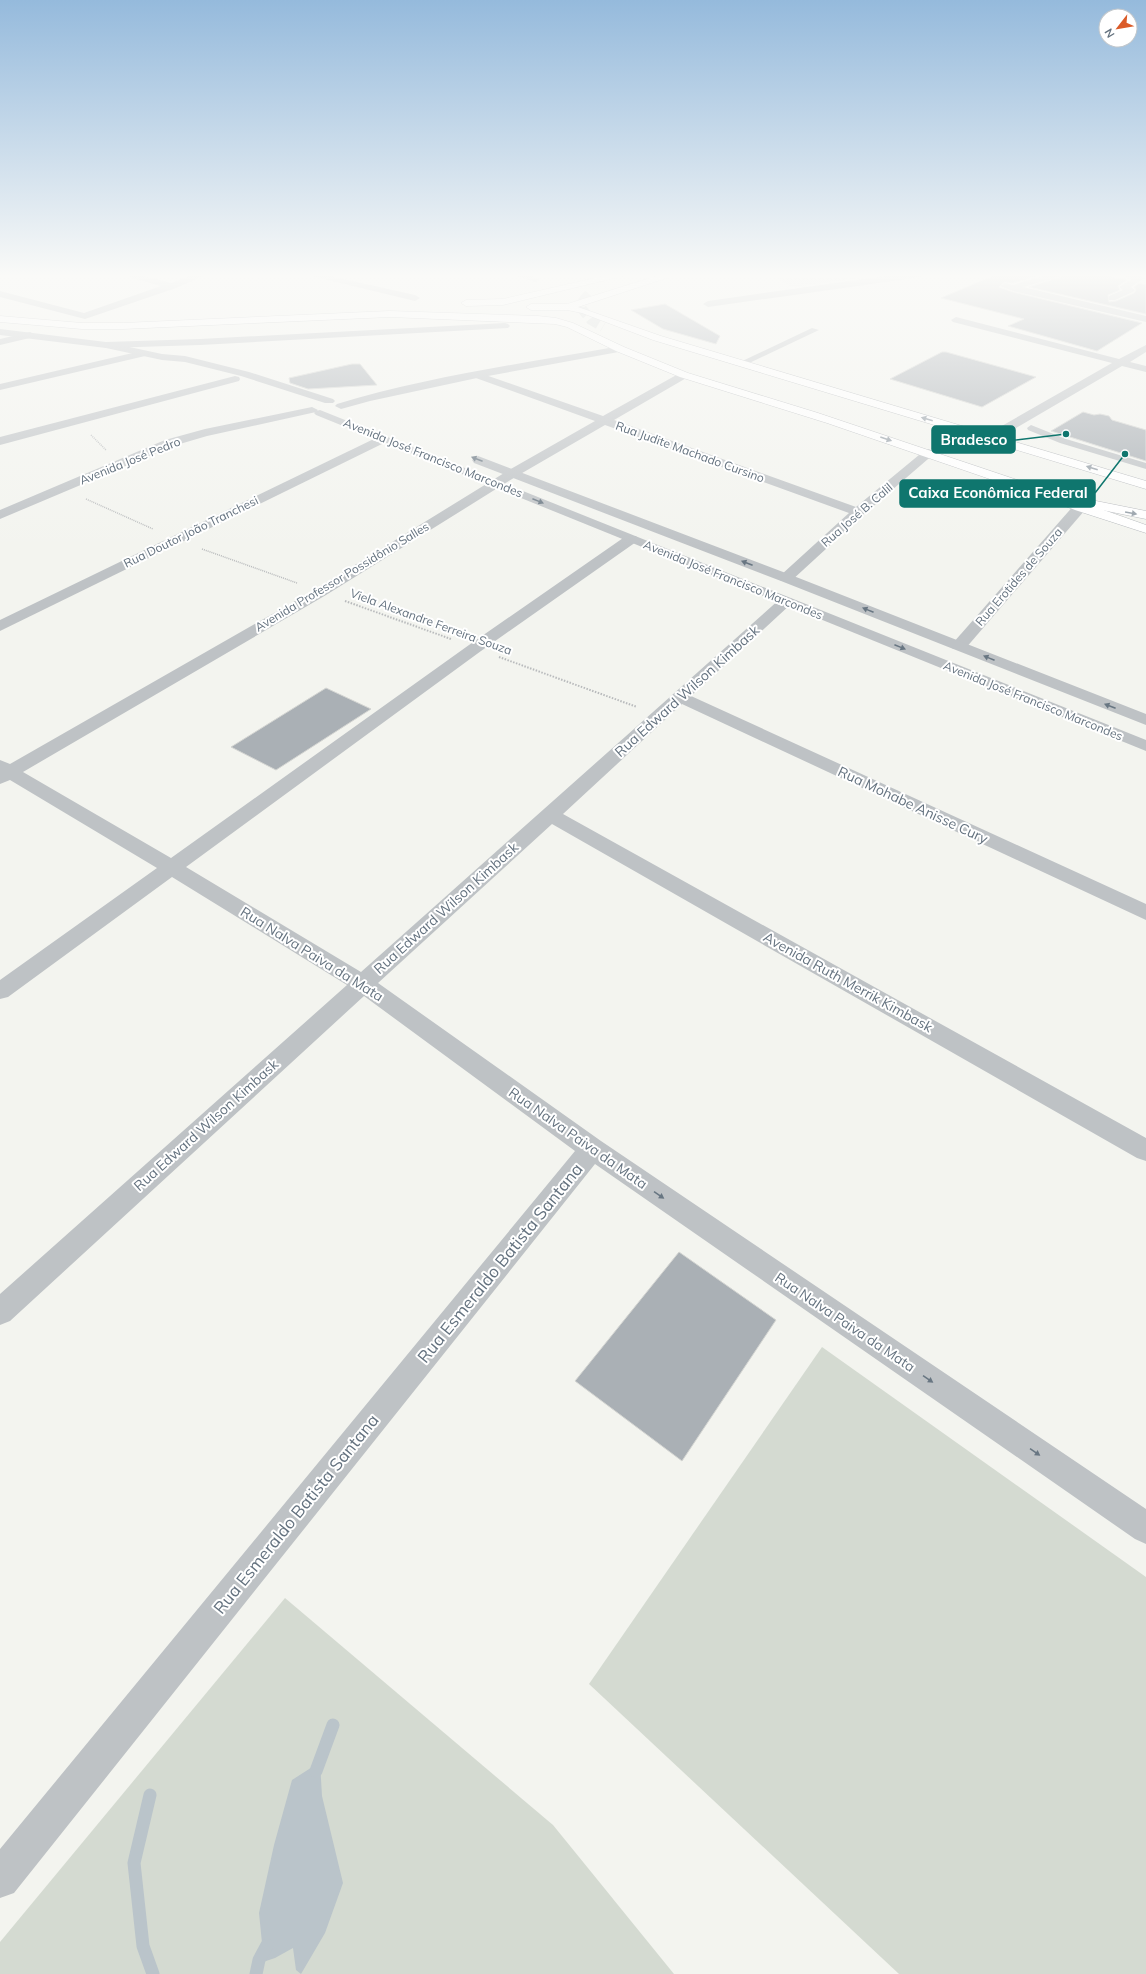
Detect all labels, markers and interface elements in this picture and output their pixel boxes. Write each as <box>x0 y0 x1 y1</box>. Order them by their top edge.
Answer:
north arrow <box>1098 8 1138 48</box>
text: N <box>1101 26 1118 40</box>
street label: Avenida José Francisco Marcondes <box>341 415 525 500</box>
one-way arrow <box>920 416 932 422</box>
street label: Rua Judite Machado Cursino <box>614 418 767 485</box>
callout: Bradesco <box>932 426 1015 453</box>
text: Bradesco <box>941 430 1008 449</box>
street label: Avenida José Pedro <box>77 433 183 488</box>
one-way arrow <box>881 436 893 442</box>
one-way arrow <box>470 456 482 462</box>
one-way arrow <box>1085 465 1097 471</box>
street label: Rua José B. Calil <box>818 480 895 550</box>
callout: Caixa Econômica Federal <box>900 480 1095 507</box>
text: Caixa Econômica Federal <box>908 483 1088 502</box>
street label: Rua Doutor João Tranchesi <box>121 492 261 571</box>
one-way arrow <box>532 497 544 504</box>
one-way arrow <box>1125 510 1137 516</box>
street label: Avenida Professor Possidônio Salles <box>252 519 431 635</box>
street label: Rua Erotides de Souza <box>972 525 1065 629</box>
street label: Avenida José Francisco Marcondes <box>641 537 825 622</box>
one-way arrow <box>740 560 752 566</box>
street label: Viela Alexandre Ferreira Souza <box>348 585 514 658</box>
one-way arrow <box>861 607 873 613</box>
street label: Rua Edward Wilson Kimbask <box>611 621 764 761</box>
one-way arrow <box>895 645 907 651</box>
one-way arrow <box>982 655 994 661</box>
street label: Avenida José Francisco Marcondes <box>941 658 1125 743</box>
one-way arrow <box>1103 703 1115 709</box>
street label: Rua Mohabe Anisse Cury <box>835 762 991 848</box>
street label: Rua Edward Wilson Kimbask <box>370 838 523 978</box>
street label: Rua Nalva Paiva da Mata <box>237 903 387 1005</box>
street label: Avenida Ruth Merrik Kimbask <box>760 928 937 1037</box>
street label: Rua Edward Wilson Kimbask <box>130 1055 283 1195</box>
street label: Rua Nalva Paiva da Mata <box>505 1083 651 1193</box>
street label: Rua Esmeraldo Batista Santana <box>412 1158 587 1367</box>
one-way arrow <box>654 1191 664 1199</box>
street label: Rua Nalva Paiva da Mata <box>771 1268 919 1376</box>
one-way arrow <box>923 1375 933 1383</box>
street label: Rua Esmeraldo Batista Santana <box>208 1409 383 1618</box>
one-way arrow <box>1030 1448 1041 1456</box>

